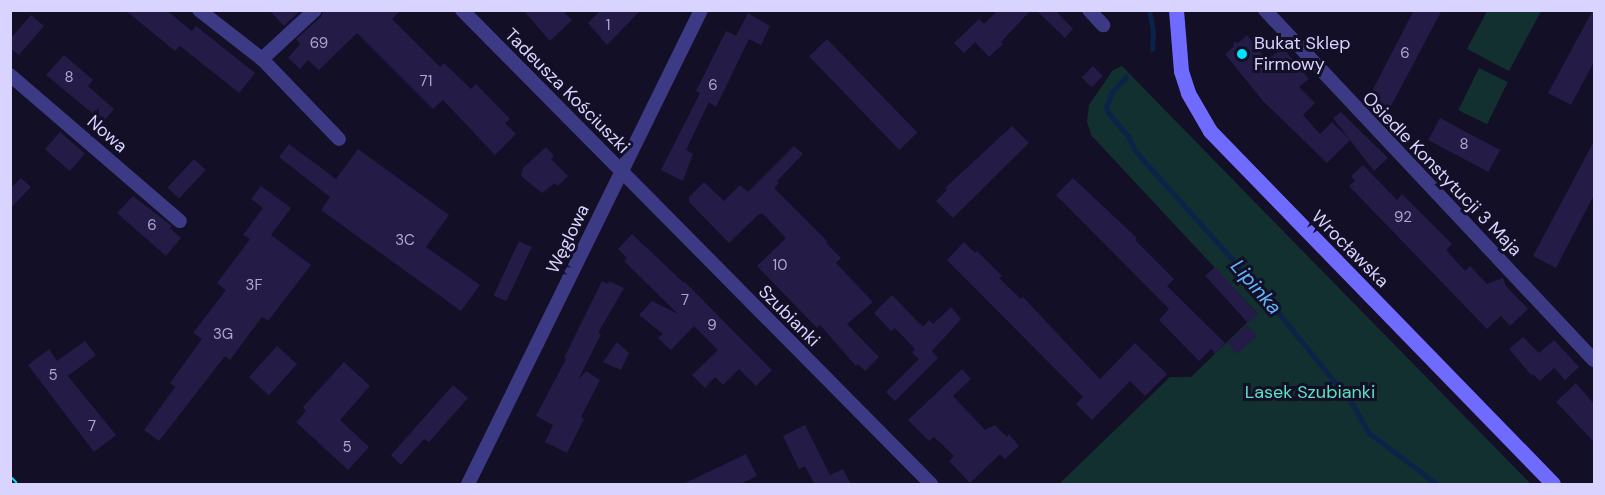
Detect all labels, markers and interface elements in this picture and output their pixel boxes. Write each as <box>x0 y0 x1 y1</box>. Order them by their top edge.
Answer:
house number: 1 <box>606 17 610 35</box>
street label: Tadeusza Kościuszki <box>500 24 634 158</box>
place label: Bukat Sklep Firmowy <box>1254 33 1351 76</box>
house number: 69 <box>310 35 328 53</box>
house number: 6 <box>1400 45 1410 63</box>
marker: Bukat Sklep Firmowy <box>1235 47 1249 61</box>
house number: 8 <box>64 69 74 87</box>
house number: 71 <box>420 73 432 91</box>
house number: 6 <box>708 77 718 95</box>
street label: Osiedle Konstytucji 3 Maja <box>1358 87 1526 261</box>
street label: Nowa <box>83 111 131 157</box>
house number: 8 <box>1459 136 1469 154</box>
street label: Węglowa <box>542 201 594 277</box>
street label: Wrocławska <box>1307 206 1393 292</box>
house number: 92 <box>1394 209 1412 227</box>
house number: 6 <box>147 217 157 235</box>
house number: 3C <box>395 232 415 250</box>
water label: Lipinka <box>1226 255 1286 319</box>
house number: 10 <box>773 257 787 275</box>
house number: 3F <box>246 277 262 295</box>
street label: Szubianki <box>754 281 824 351</box>
house number: 7 <box>681 292 689 310</box>
house number: 9 <box>707 317 717 335</box>
house number: 3G <box>213 326 233 344</box>
house number: 5 <box>48 367 58 385</box>
park label: Lasek Szubianki <box>1245 381 1375 403</box>
house number: 7 <box>88 418 96 436</box>
house number: 5 <box>342 439 352 457</box>

